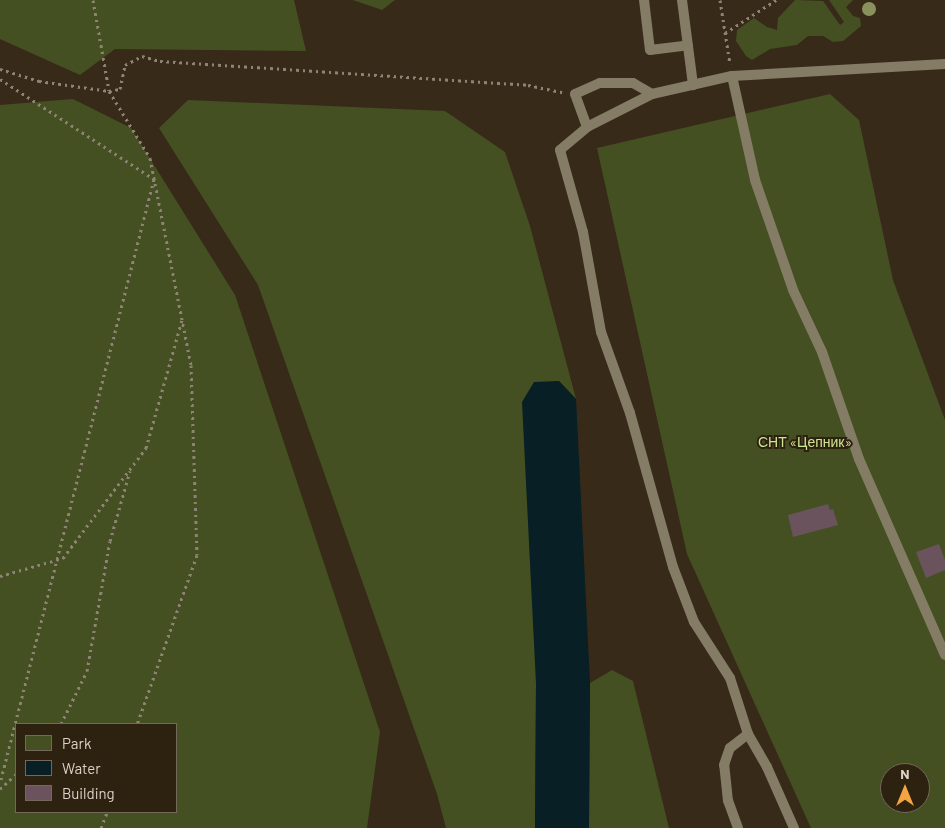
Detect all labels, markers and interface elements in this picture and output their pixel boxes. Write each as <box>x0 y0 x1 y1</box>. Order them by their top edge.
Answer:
park label: СНТ «Цепник» <box>758 434 852 450</box>
legend <box>15 723 178 813</box>
text: Park <box>62 734 91 752</box>
text: Water <box>62 759 101 777</box>
north arrow <box>880 763 930 813</box>
text: N <box>900 765 910 782</box>
text: Building <box>62 784 115 802</box>

